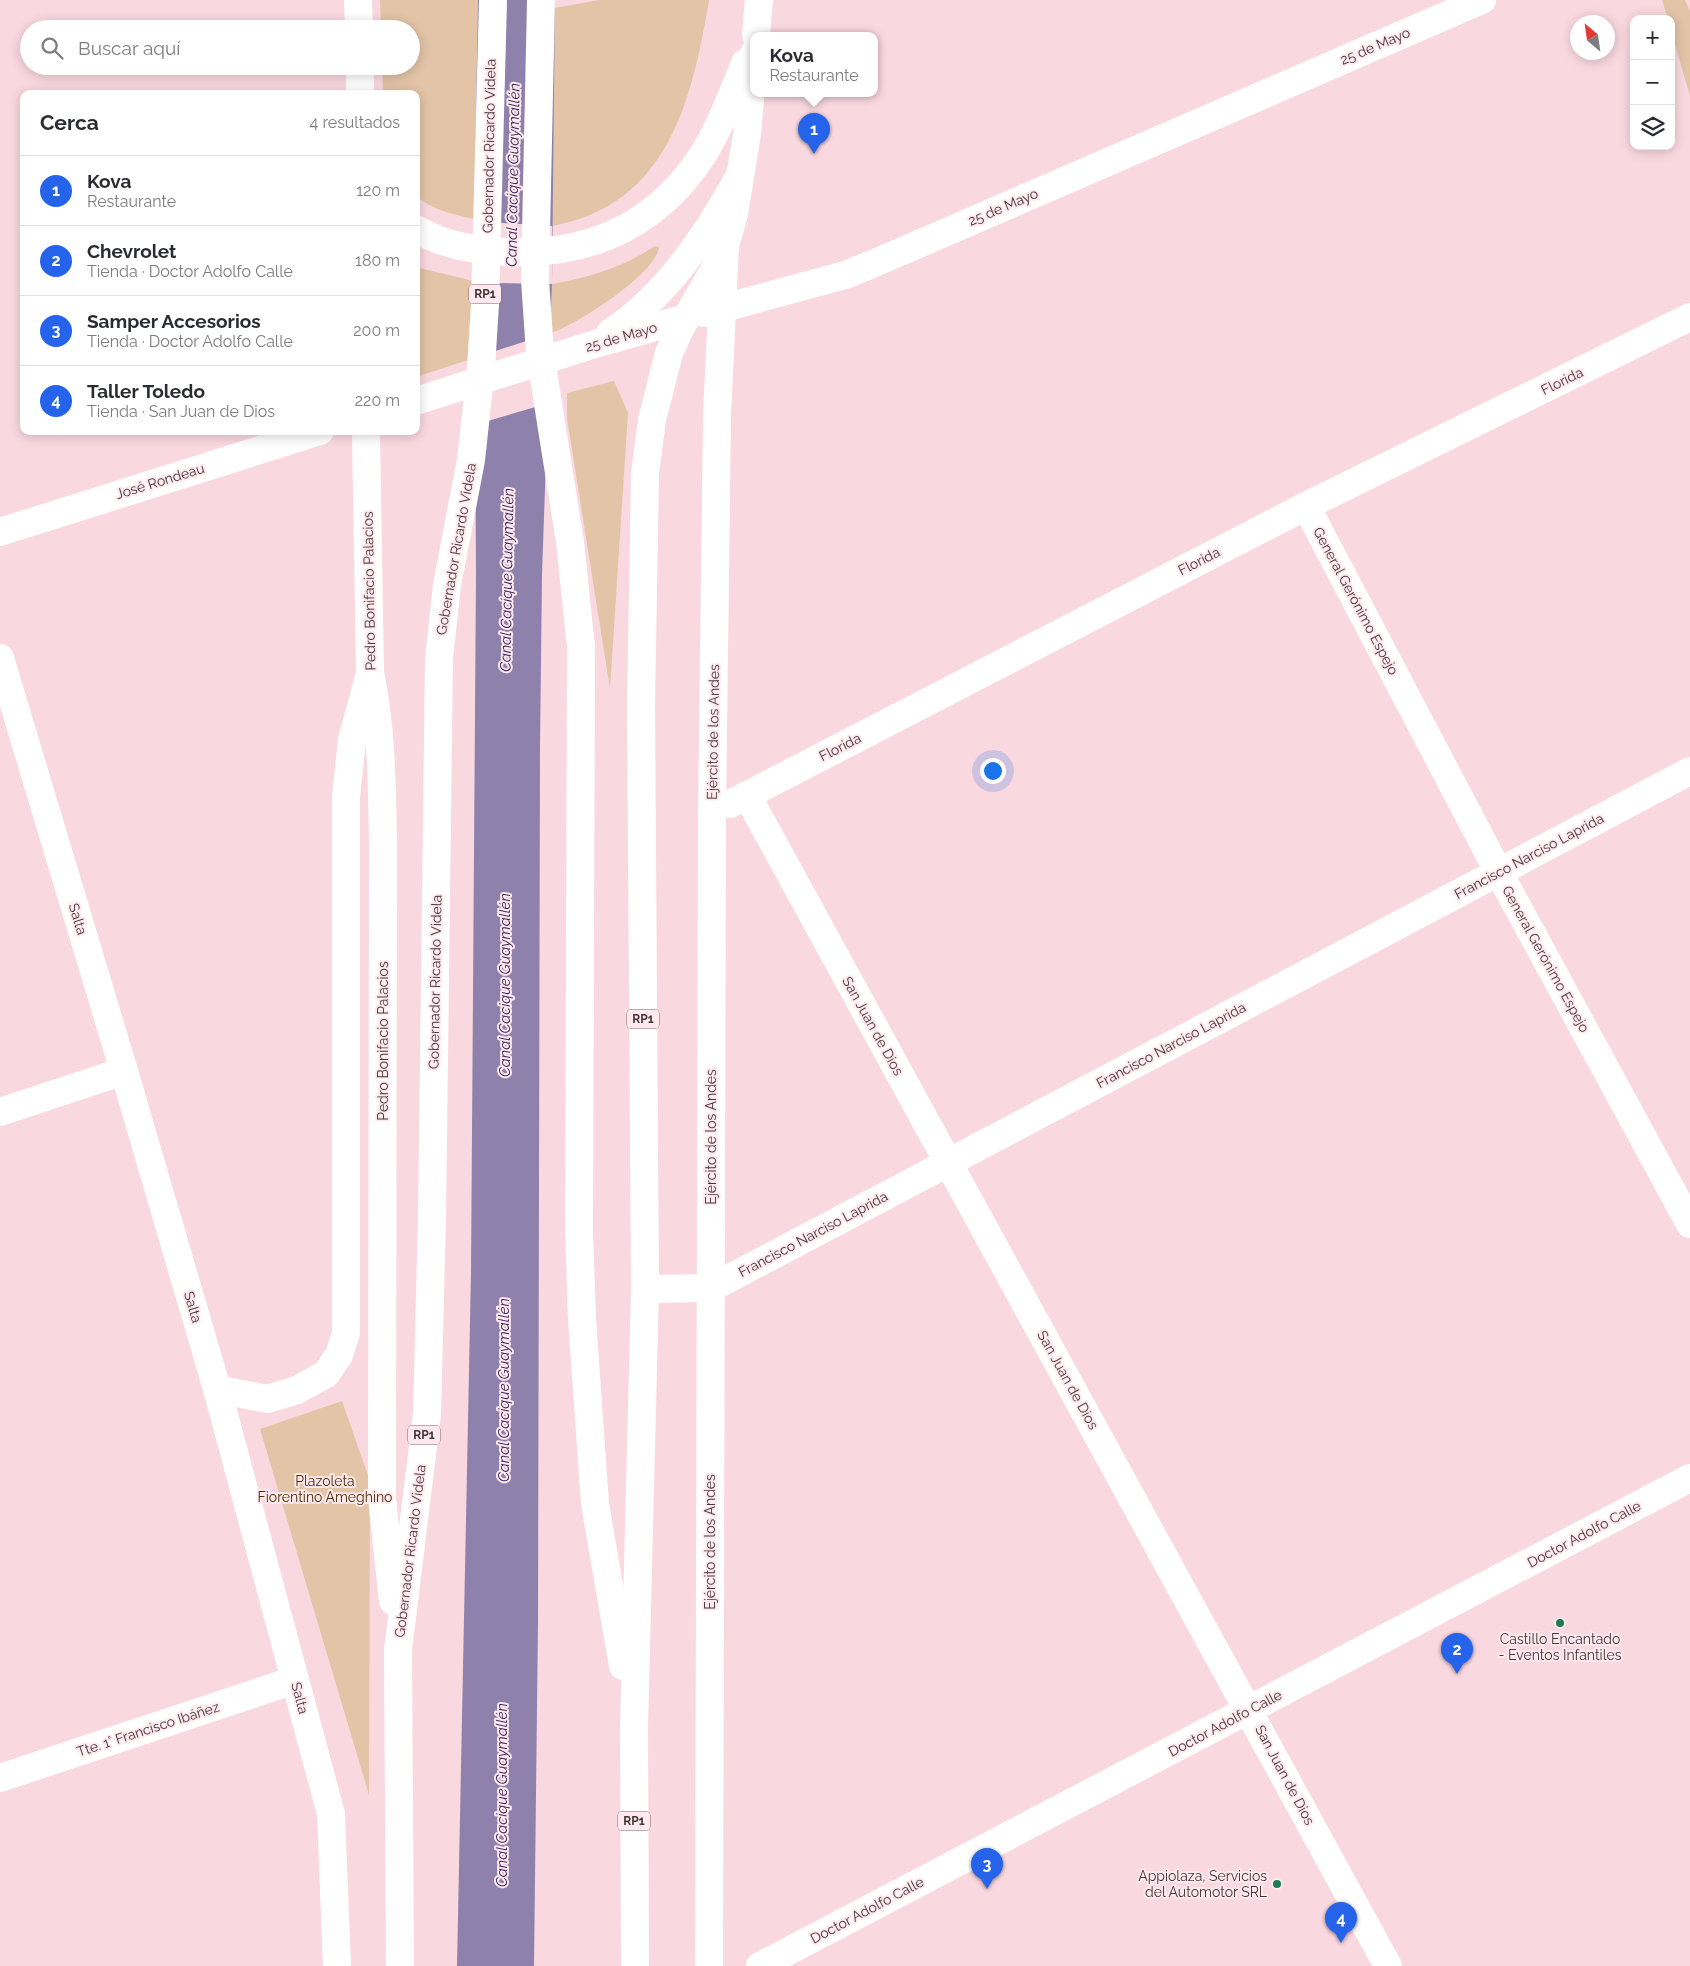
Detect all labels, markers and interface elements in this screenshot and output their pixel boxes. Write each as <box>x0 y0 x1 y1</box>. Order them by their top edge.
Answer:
north arrow <box>1570 15 1615 60</box>
map controls <box>1630 15 1675 150</box>
button: + <box>1630 15 1675 60</box>
search box <box>20 20 420 75</box>
street label: 25 de Mayo <box>1338 24 1412 68</box>
popup <box>750 32 878 97</box>
icon: search <box>38 34 66 62</box>
text: Buscar aquí <box>78 37 180 59</box>
text: Kova <box>769 44 814 66</box>
street label: Gobernador Ricardo Videla <box>479 59 499 233</box>
button: − <box>1630 60 1675 105</box>
text: Restaurante <box>769 66 859 85</box>
water label: Canal Cacique Guaymallén <box>502 83 524 267</box>
button: layers <box>1630 105 1675 150</box>
text: Cerca <box>40 110 99 135</box>
text: 4 resultados <box>310 113 400 132</box>
pin: 1 <box>798 113 830 154</box>
text: Kova <box>87 170 131 192</box>
text: 1 <box>52 181 60 200</box>
text: 120 m <box>356 181 400 200</box>
street label: 25 de Mayo <box>966 185 1040 229</box>
text: Restaurante <box>87 192 176 211</box>
text: Chevrolet <box>87 240 176 262</box>
text: 2 <box>51 251 61 270</box>
text: 180 m <box>355 251 400 270</box>
text: Tienda · Doctor Adolfo Calle <box>87 262 293 281</box>
road number: RP1 <box>469 284 501 304</box>
text: Samper Accesorios <box>87 310 261 332</box>
street label: 25 de Mayo <box>583 319 659 355</box>
text: 3 <box>52 321 60 340</box>
text: 200 m <box>353 321 400 340</box>
text: Tienda · Doctor Adolfo Calle <box>87 332 293 351</box>
street label: Florida <box>1538 364 1586 398</box>
text: Taller Toledo <box>87 380 205 402</box>
text: 4 <box>51 391 61 410</box>
text: 220 m <box>355 391 400 410</box>
text: Tienda · San Juan de Dios <box>87 402 275 421</box>
street label: José Rondeau <box>114 460 206 502</box>
street label: Gobernador Ricardo Videla <box>433 462 479 636</box>
water label: Canal Cacique Guaymallén <box>496 488 518 672</box>
street label: Pedro Bonifacio Palacios <box>360 511 378 671</box>
street label: General Gerónimo Espejo <box>1310 524 1402 678</box>
street label: Florida <box>1175 544 1223 578</box>
street label: Ejército de los Andes <box>704 664 722 800</box>
street label: Florida <box>816 730 864 764</box>
your location <box>980 758 1006 784</box>
street label: Francisco Narciso Laprida <box>1452 810 1606 902</box>
street label: General Gerónimo Espejo <box>1499 883 1593 1035</box>
water label: Canal Cacique Guaymallén <box>496 893 514 1077</box>
street label: Gobernador Ricardo Videla <box>425 895 445 1069</box>
street label: Salta <box>66 901 90 937</box>
street label: Pedro Bonifacio Palacios <box>375 961 391 1121</box>
street label: San Juan de Dios <box>839 974 907 1078</box>
street label: Francisco Narciso Laprida <box>1094 999 1248 1091</box>
road number: RP1 <box>627 1010 659 1028</box>
street label: Ejército de los Andes <box>703 1069 719 1205</box>
street label: Francisco Narciso Laprida <box>736 1188 890 1280</box>
street label: Salta <box>181 1289 205 1325</box>
water label: Canal Cacique Guaymallén <box>495 1298 513 1482</box>
street label: San Juan de Dios <box>1034 1328 1102 1432</box>
road number: RP1 <box>408 1426 440 1444</box>
street label: Gobernador Ricardo Videla <box>391 1464 429 1638</box>
park label: Plazoleta Fiorentino Ameghino <box>258 1473 392 1505</box>
street label: Ejército de los Andes <box>702 1474 718 1610</box>
street label: Doctor Adolfo Calle <box>1525 1497 1643 1571</box>
marker: Castillo Encantado - Eventos Infantiles <box>1554 1617 1566 1629</box>
place label: Castillo Encantado - Eventos Infantiles <box>1499 1631 1622 1663</box>
pin: 2 <box>1441 1633 1473 1674</box>
street label: Salta <box>288 1680 312 1716</box>
street label: Doctor Adolfo Calle <box>1166 1686 1284 1760</box>
street label: Tte. 1° Francisco Ibáñez <box>75 1698 221 1760</box>
water label: Canal Cacique Guaymallén <box>493 1703 511 1887</box>
street label: San Juan de Dios <box>1252 1722 1318 1828</box>
road number: RP1 <box>618 1812 650 1830</box>
pin: 3 <box>971 1848 1003 1889</box>
place label: Appiolaza, Servicios del Automotor SRL <box>1138 1868 1267 1900</box>
street label: Doctor Adolfo Calle <box>808 1873 926 1947</box>
marker: Appiolaza, Servicios del Automotor SRL <box>1271 1878 1283 1890</box>
pin: 4 <box>1325 1902 1357 1943</box>

